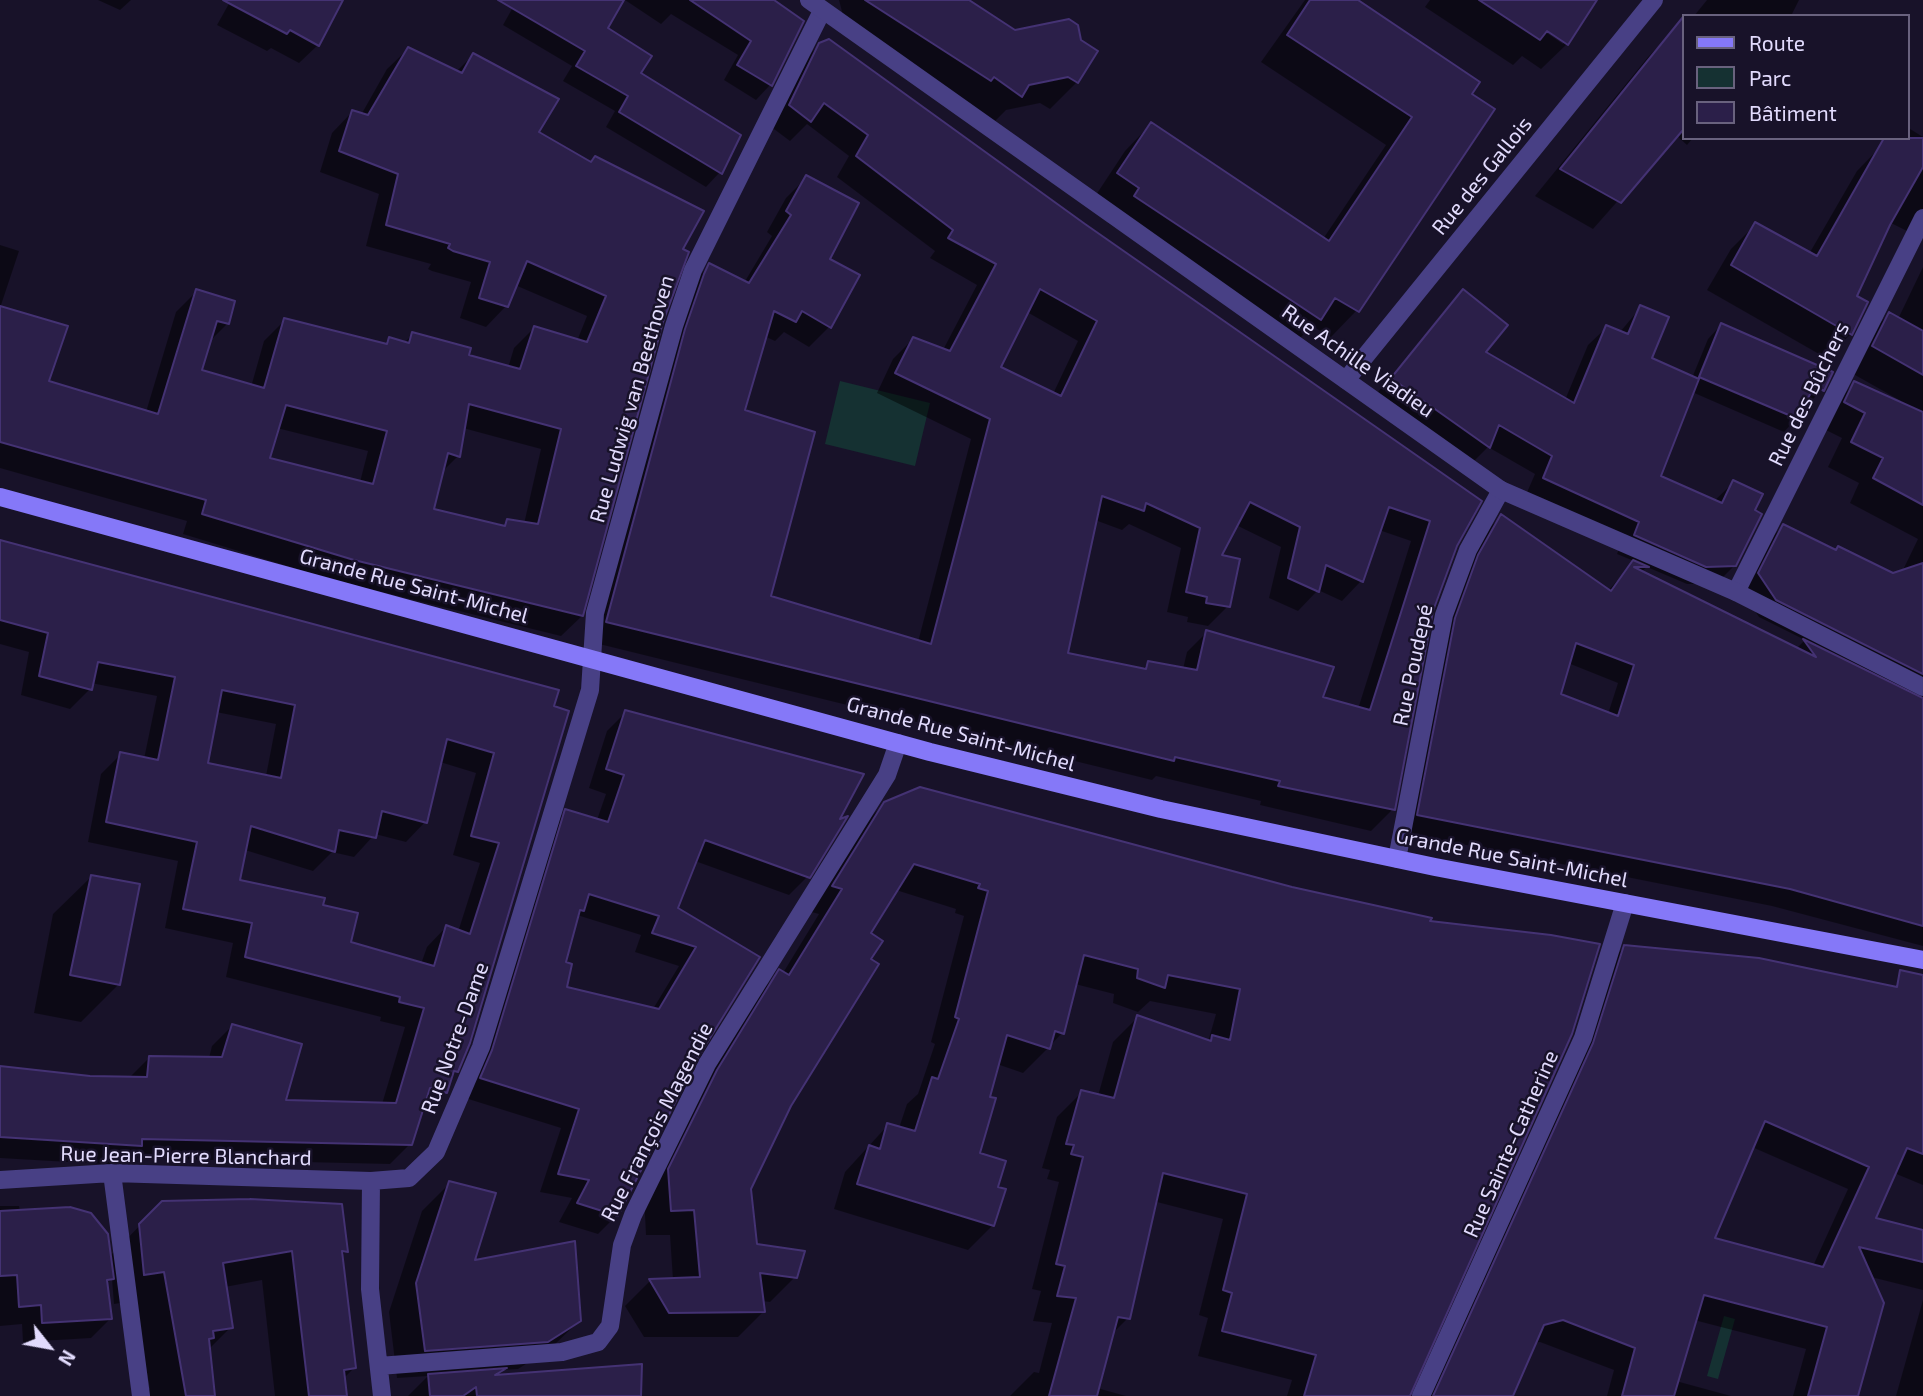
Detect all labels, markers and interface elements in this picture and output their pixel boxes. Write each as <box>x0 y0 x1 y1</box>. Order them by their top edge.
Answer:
legend <box>1682 14 1909 140</box>
text: Route <box>1749 30 1805 55</box>
text: Parc <box>1749 65 1791 90</box>
text: Bâtiment <box>1749 100 1837 125</box>
street label: Rue des Gallois <box>1427 112 1537 240</box>
street label: Rue Ludwig van Beethoven <box>585 272 679 526</box>
street label: Rue Achille Viadieu <box>1277 299 1439 423</box>
street label: Rue des Bûchers <box>1763 318 1855 470</box>
street label: Grande Rue Saint-Michel <box>297 543 531 629</box>
street label: Rue Poudepé <box>1388 602 1438 728</box>
street label: Grande Rue Saint-Michel <box>844 691 1078 777</box>
street label: Grande Rue Saint-Michel <box>1394 823 1630 893</box>
street label: Rue Notre-Dame <box>416 959 494 1117</box>
street label: Rue François Magendie <box>596 1018 718 1226</box>
street label: Rue Sainte-Catherine <box>1458 1046 1564 1242</box>
street label: Rue Jean-Pierre Blanchard <box>60 1141 312 1171</box>
north arrow <box>14 1312 84 1382</box>
text: N <box>54 1346 81 1370</box>

